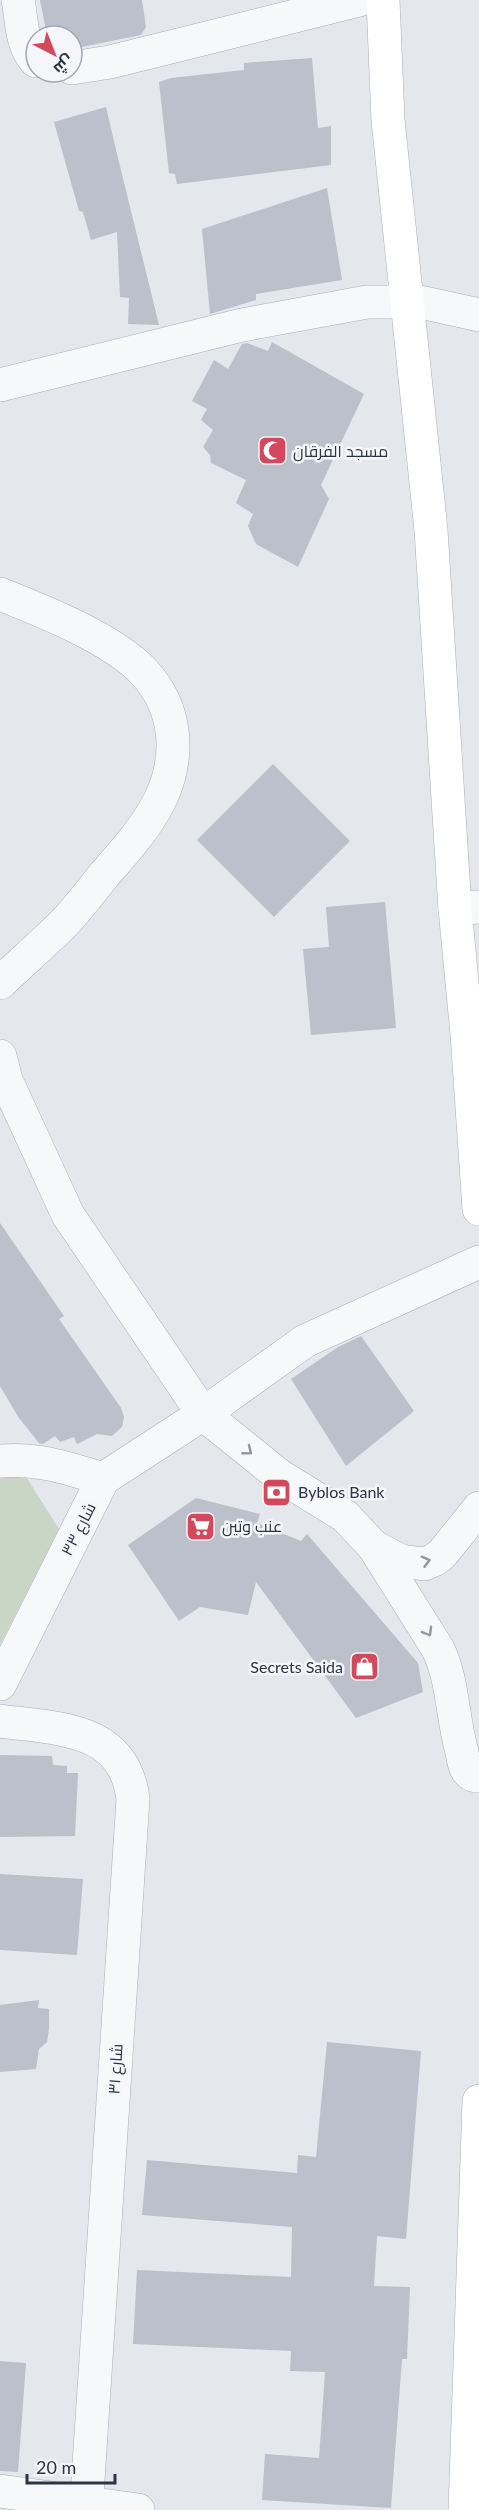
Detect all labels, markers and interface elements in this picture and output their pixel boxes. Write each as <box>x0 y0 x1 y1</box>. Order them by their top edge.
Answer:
north arrow <box>24 24 84 84</box>
text: ش <box>50 51 78 79</box>
mosque icon: مسجد الفرقان <box>256 435 288 467</box>
place label: مسجد الفرقان <box>293 441 388 462</box>
one-way arrow <box>242 1443 253 1454</box>
bank icon: Byblos Bank <box>261 1476 293 1508</box>
place label: Byblos Bank <box>298 1482 385 1501</box>
street label: شارع ٣٣ <box>56 1499 102 1560</box>
supermarket icon: عنب وتين <box>185 1510 217 1542</box>
place label: عنب وتين <box>222 1516 282 1537</box>
one-way arrow <box>421 1556 431 1569</box>
one-way arrow <box>421 1626 432 1636</box>
shop icon: Secrets Saida <box>348 1651 380 1683</box>
place label: Secrets Saida <box>250 1657 343 1676</box>
street label: شارع ٣١ <box>103 2043 129 2095</box>
scale bar <box>27 2447 116 2485</box>
text: 20 m <box>36 2456 76 2478</box>

